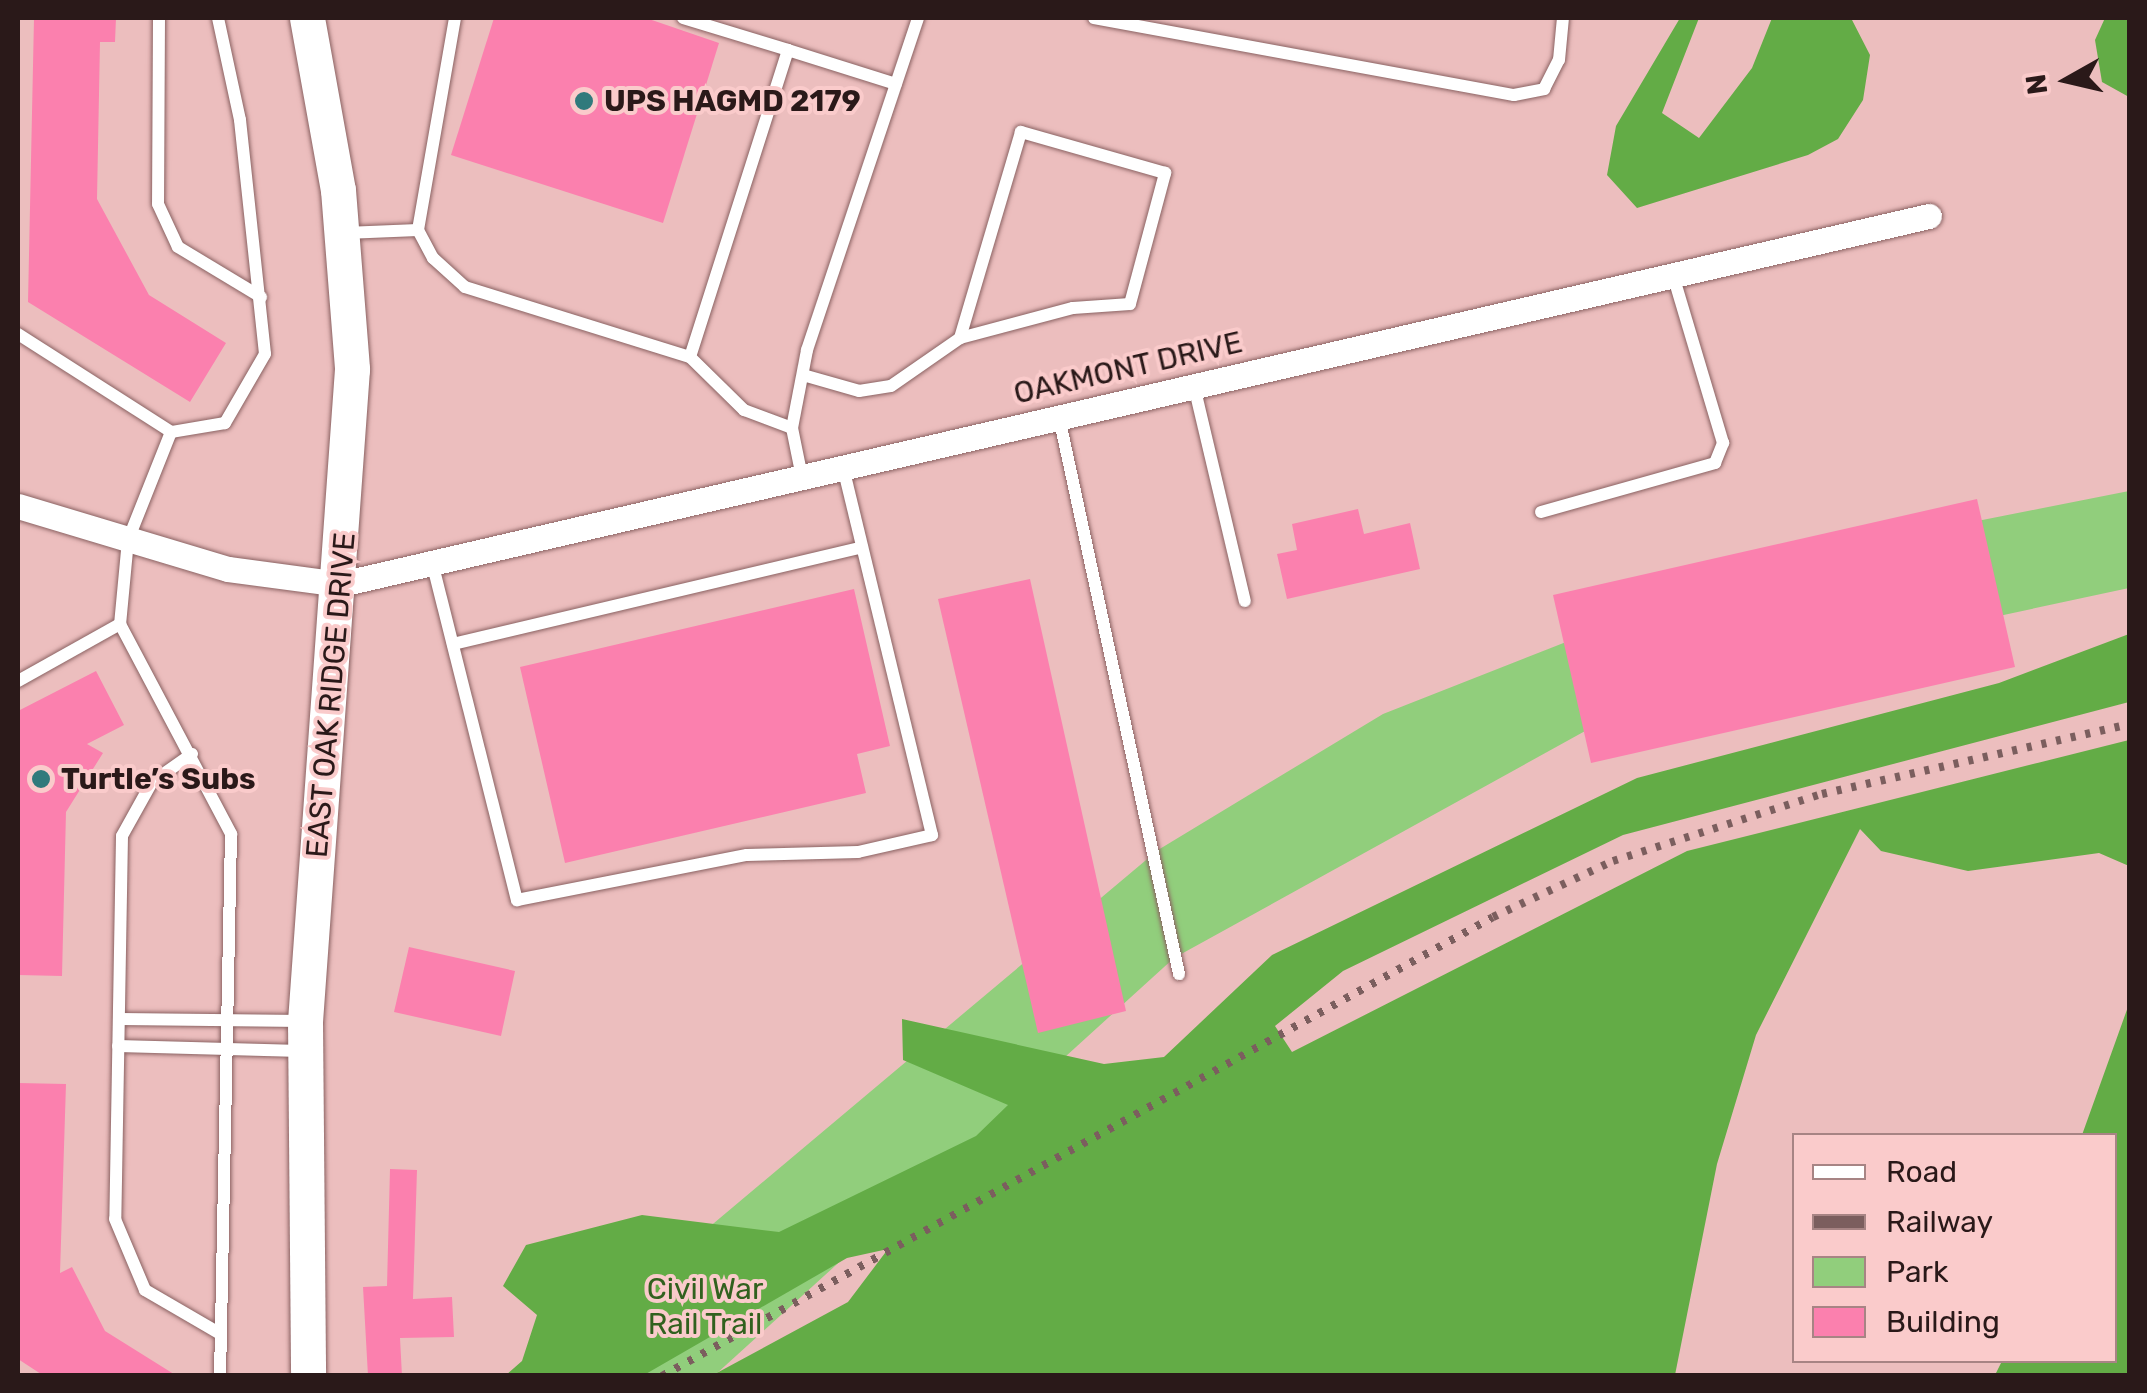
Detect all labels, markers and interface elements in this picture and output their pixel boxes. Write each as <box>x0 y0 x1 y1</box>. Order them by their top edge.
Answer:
north arrow <box>2017 30 2117 130</box>
text: N <box>2019 72 2055 97</box>
place label: UPS HAGMD 2179 <box>604 83 861 119</box>
marker: UPS HAGMD 2179 <box>573 90 595 112</box>
street label: OAKMONT DRIVE <box>1010 324 1246 412</box>
street label: EAST OAK RIDGE DRIVE <box>299 530 363 860</box>
place label: Turtle’s Subs <box>61 761 256 797</box>
marker: Turtle’s Subs <box>30 768 52 790</box>
legend <box>1792 1133 2117 1363</box>
text: Road <box>1886 1154 1957 1190</box>
text: Railway <box>1886 1204 1993 1240</box>
text: Park <box>1886 1254 1948 1290</box>
park label: Civil War Rail Trail <box>646 1271 764 1342</box>
text: Building <box>1886 1304 2000 1340</box>

